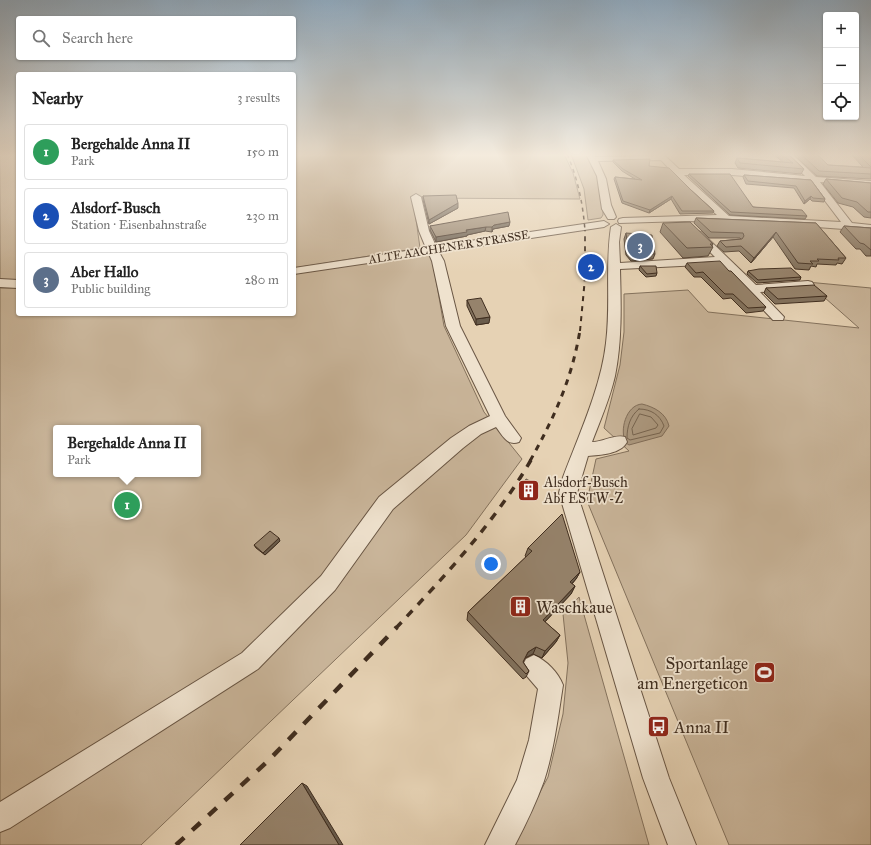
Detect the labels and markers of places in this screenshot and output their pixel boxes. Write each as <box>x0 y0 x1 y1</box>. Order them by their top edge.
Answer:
pin: 3 <box>627 231 653 261</box>
pin: 2 <box>578 252 604 282</box>
place label: Alsdorf-Busch Abf ESTW-Z <box>543 474 628 507</box>
building icon: Alsdorf-Busch Abf ESTW-Z <box>516 477 542 503</box>
pin: 1 <box>114 490 140 520</box>
building icon: Waschkaue <box>507 594 533 620</box>
place label: Waschkaue <box>536 597 613 618</box>
place label: Sportanlage am Energeticon <box>637 653 748 694</box>
sports icon: Sportanlage am Energeticon <box>751 660 777 686</box>
bus stop icon: Anna II <box>645 714 671 740</box>
place label: Anna II <box>673 717 729 738</box>

